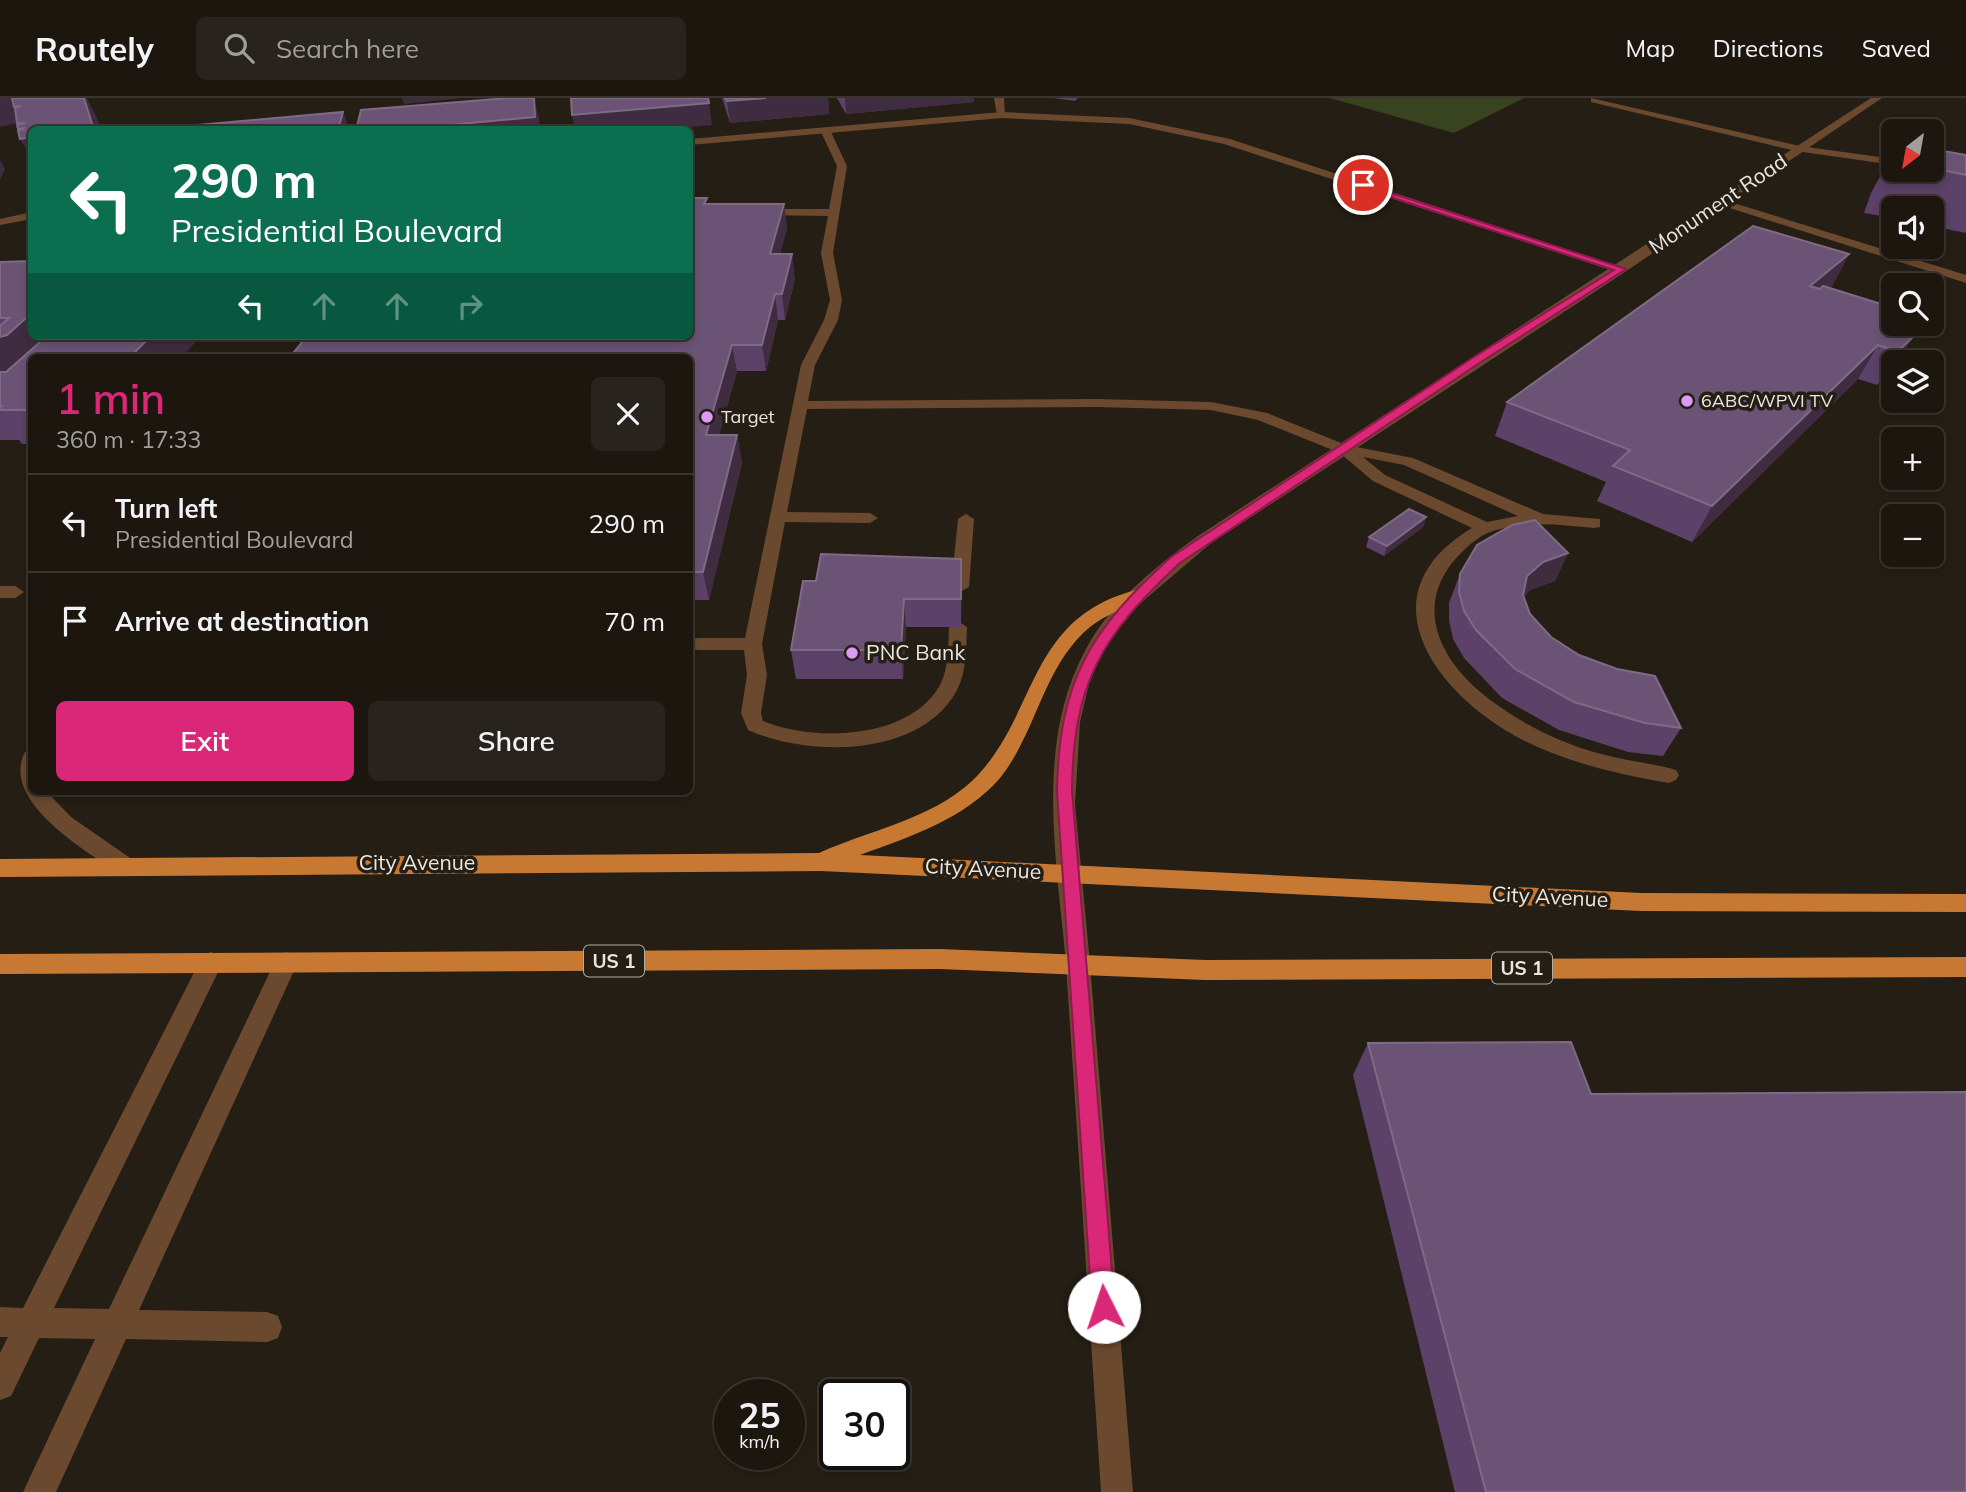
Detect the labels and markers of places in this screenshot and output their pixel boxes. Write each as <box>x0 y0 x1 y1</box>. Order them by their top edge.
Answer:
pin <box>1333 155 1393 215</box>
place label: 6ABC/WPVI TV <box>1701 389 1834 412</box>
marker: 6ABC/WPVI TV <box>1679 393 1695 409</box>
place label: Target <box>721 405 775 428</box>
marker: Target <box>699 409 715 425</box>
place label: PNC Bank <box>866 639 965 665</box>
marker: PNC Bank <box>844 645 860 661</box>

